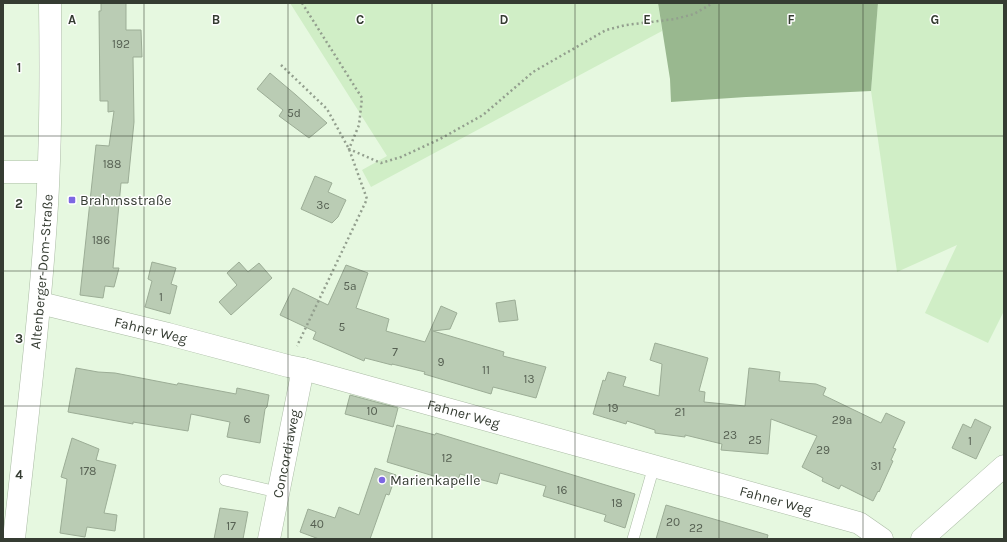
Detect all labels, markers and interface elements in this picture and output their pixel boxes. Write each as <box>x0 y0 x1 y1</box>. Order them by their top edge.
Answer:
text: A <box>68 12 76 27</box>
text: B <box>212 12 220 27</box>
text: C <box>356 12 364 27</box>
text: D <box>500 12 509 27</box>
text: E <box>643 12 651 27</box>
text: F <box>787 12 795 27</box>
text: G <box>931 12 939 27</box>
house number: 192 <box>112 37 130 51</box>
text: 1 <box>17 60 21 75</box>
house number: 5d <box>287 106 301 120</box>
house number: 188 <box>103 157 121 171</box>
place label: Brahmsstraße <box>80 192 172 209</box>
street label: Altenberger-Dom-Straße <box>26 193 56 350</box>
marker: Brahmsstraße <box>67 195 77 205</box>
text: 2 <box>15 196 23 211</box>
house number: 3c <box>316 198 330 212</box>
house number: 186 <box>92 233 110 247</box>
house number: 5a <box>343 279 357 293</box>
house number: 1 <box>159 290 163 304</box>
street label: Fahner Weg <box>113 313 189 347</box>
house number: 5 <box>339 320 346 334</box>
text: 3 <box>15 331 23 346</box>
house number: 7 <box>392 345 398 359</box>
house number: 9 <box>438 355 445 369</box>
house number: 11 <box>482 363 490 377</box>
house number: 13 <box>523 372 535 386</box>
street label: Fahner Weg <box>426 395 502 432</box>
house number: 19 <box>608 401 618 415</box>
house number: 10 <box>366 404 378 418</box>
house number: 21 <box>675 405 685 419</box>
street label: Concordiaweg <box>269 408 303 500</box>
house number: 6 <box>244 412 251 426</box>
house number: 29a <box>832 413 852 427</box>
house number: 23 <box>723 428 737 442</box>
house number: 25 <box>748 433 762 447</box>
house number: 1 <box>968 434 972 448</box>
house number: 29 <box>816 443 830 457</box>
house number: 12 <box>442 451 453 465</box>
house number: 31 <box>870 459 882 473</box>
house number: 178 <box>80 464 96 478</box>
text: 4 <box>15 467 23 482</box>
place label: Marienkapelle <box>390 472 480 489</box>
marker: Marienkapelle <box>377 475 387 485</box>
street label: Fahner Weg <box>738 482 814 518</box>
house number: 16 <box>557 483 568 497</box>
house number: 18 <box>611 496 623 510</box>
house number: 20 <box>666 515 680 529</box>
house number: 40 <box>310 517 324 531</box>
house number: 17 <box>226 519 236 533</box>
house number: 22 <box>689 521 703 535</box>

